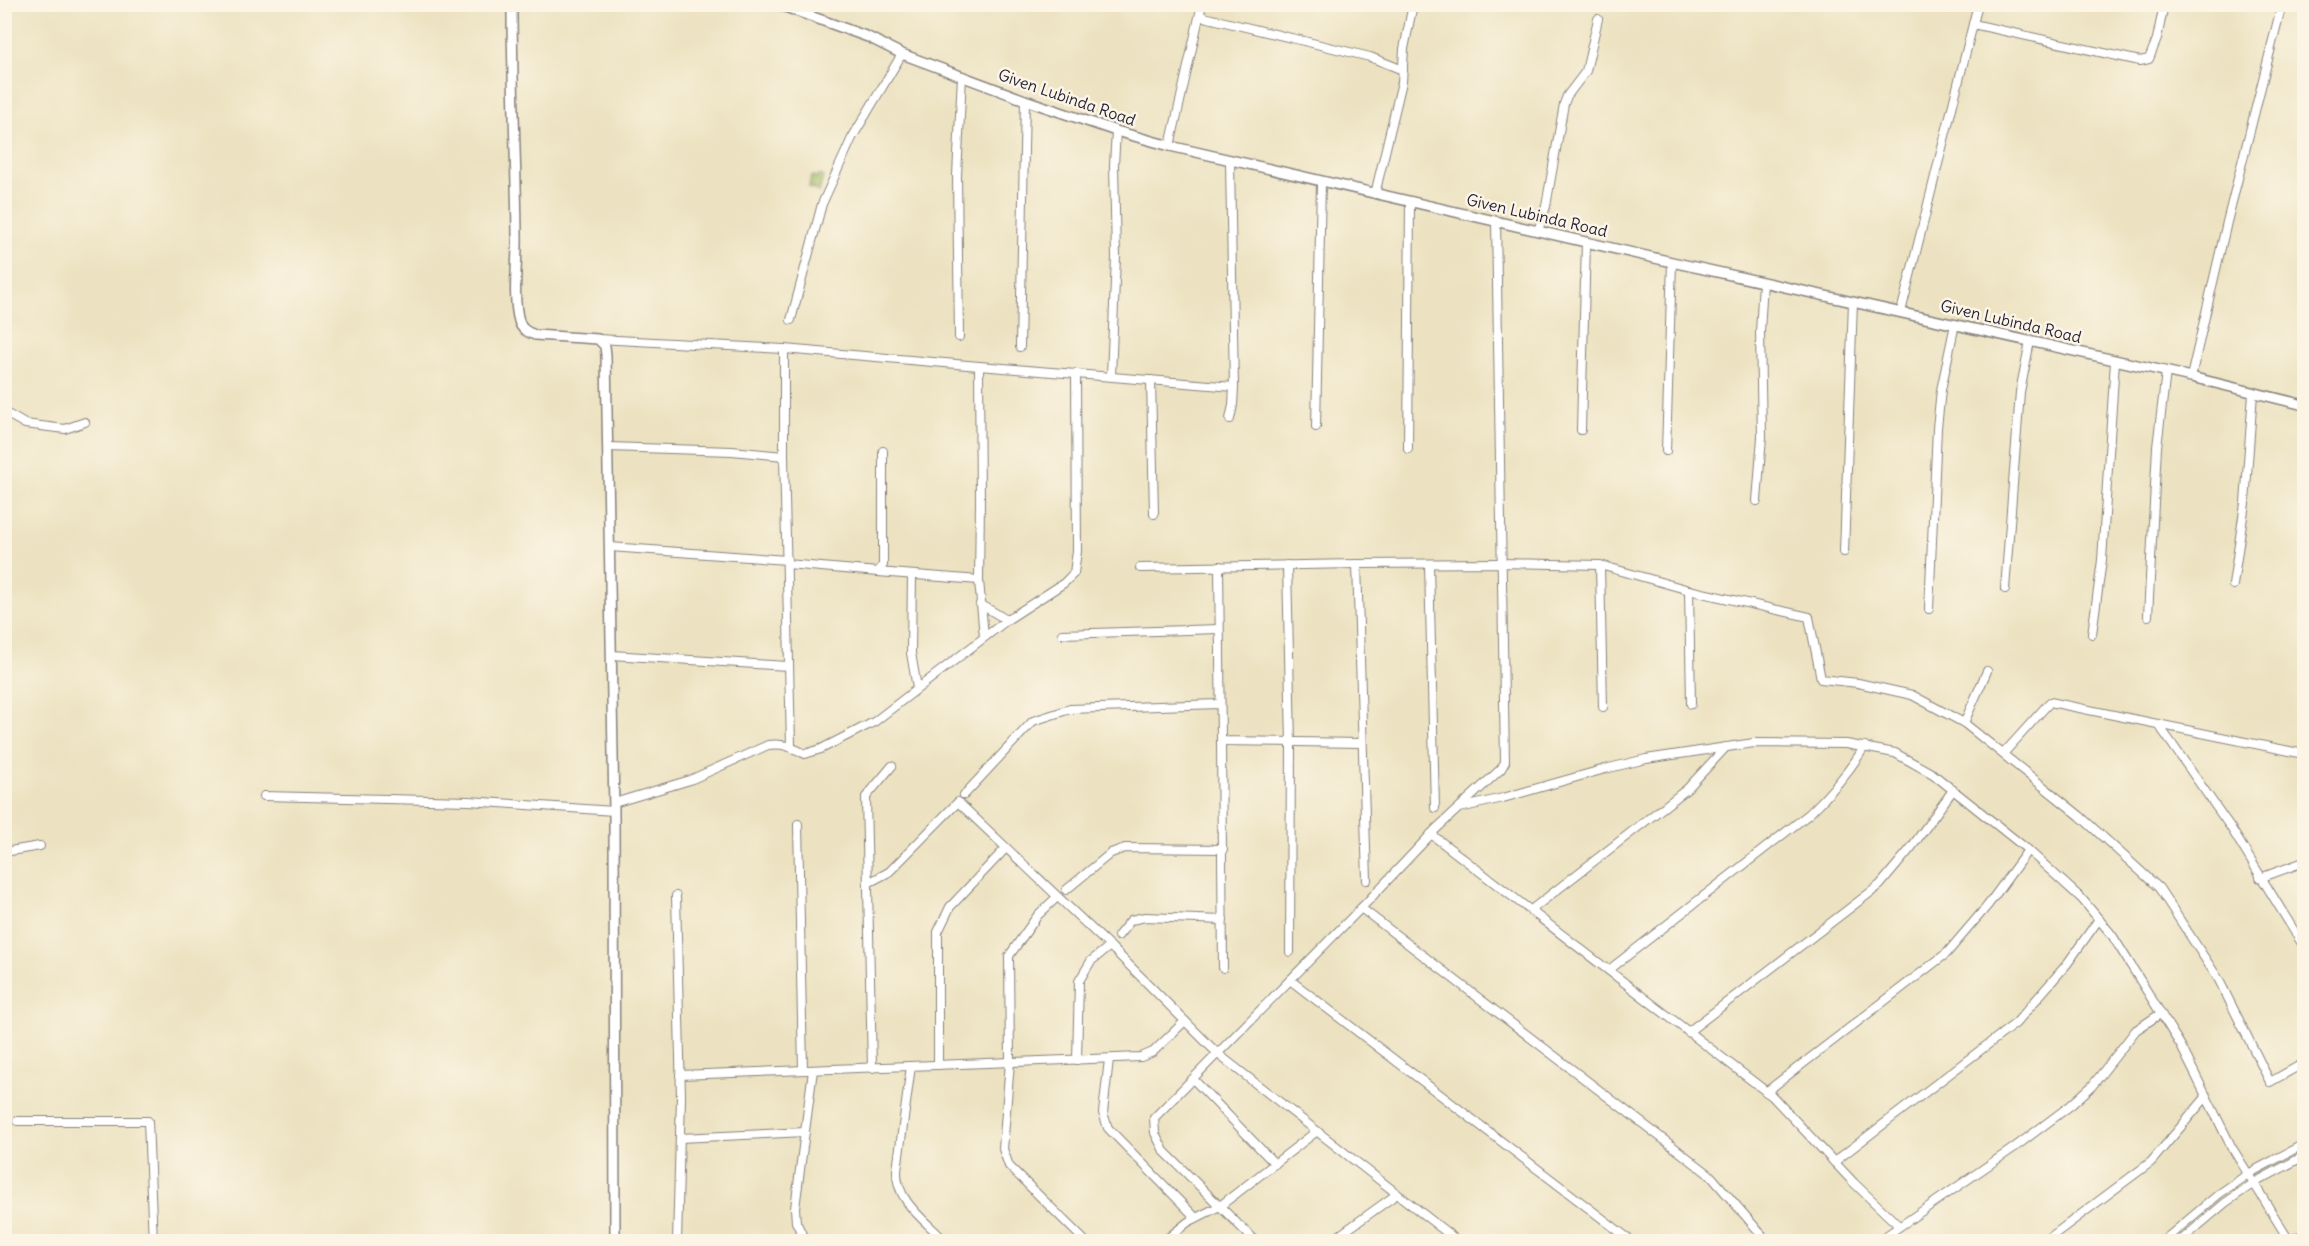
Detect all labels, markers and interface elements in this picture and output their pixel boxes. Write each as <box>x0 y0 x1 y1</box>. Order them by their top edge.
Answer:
street label: Given Lubinda Road <box>996 64 1138 130</box>
street label: Given Lubinda Road <box>1465 189 1609 241</box>
street label: Given Lubinda Road <box>1939 295 2083 347</box>

